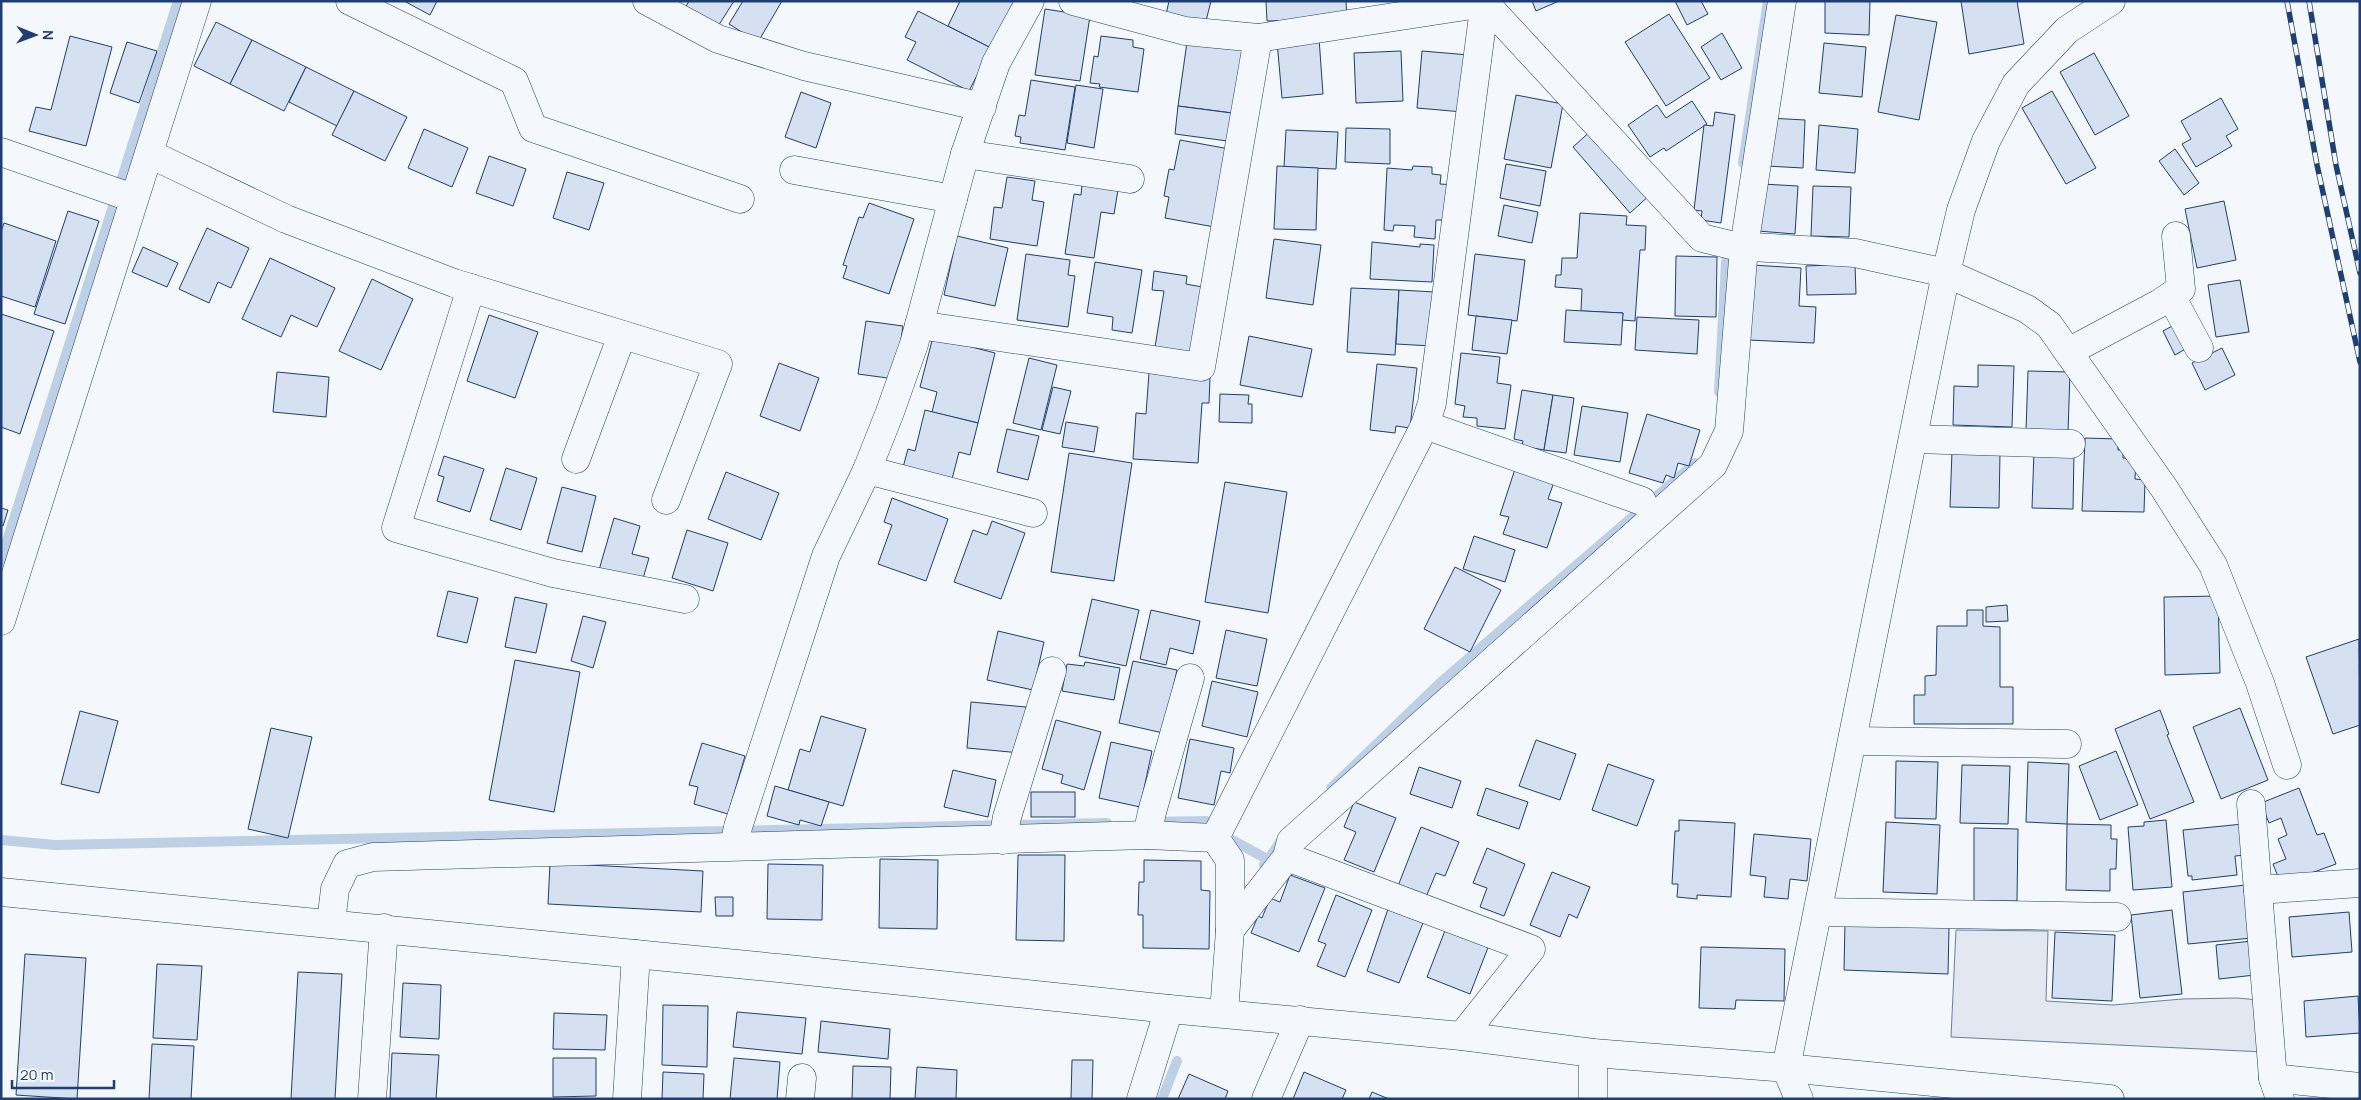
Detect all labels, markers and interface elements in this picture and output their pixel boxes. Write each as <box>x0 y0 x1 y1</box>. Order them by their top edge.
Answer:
north arrow <box>10 10 60 60</box>
text: N <box>39 30 58 40</box>
scale bar <box>12 1058 115 1090</box>
text: 20 m <box>20 1064 53 1085</box>

